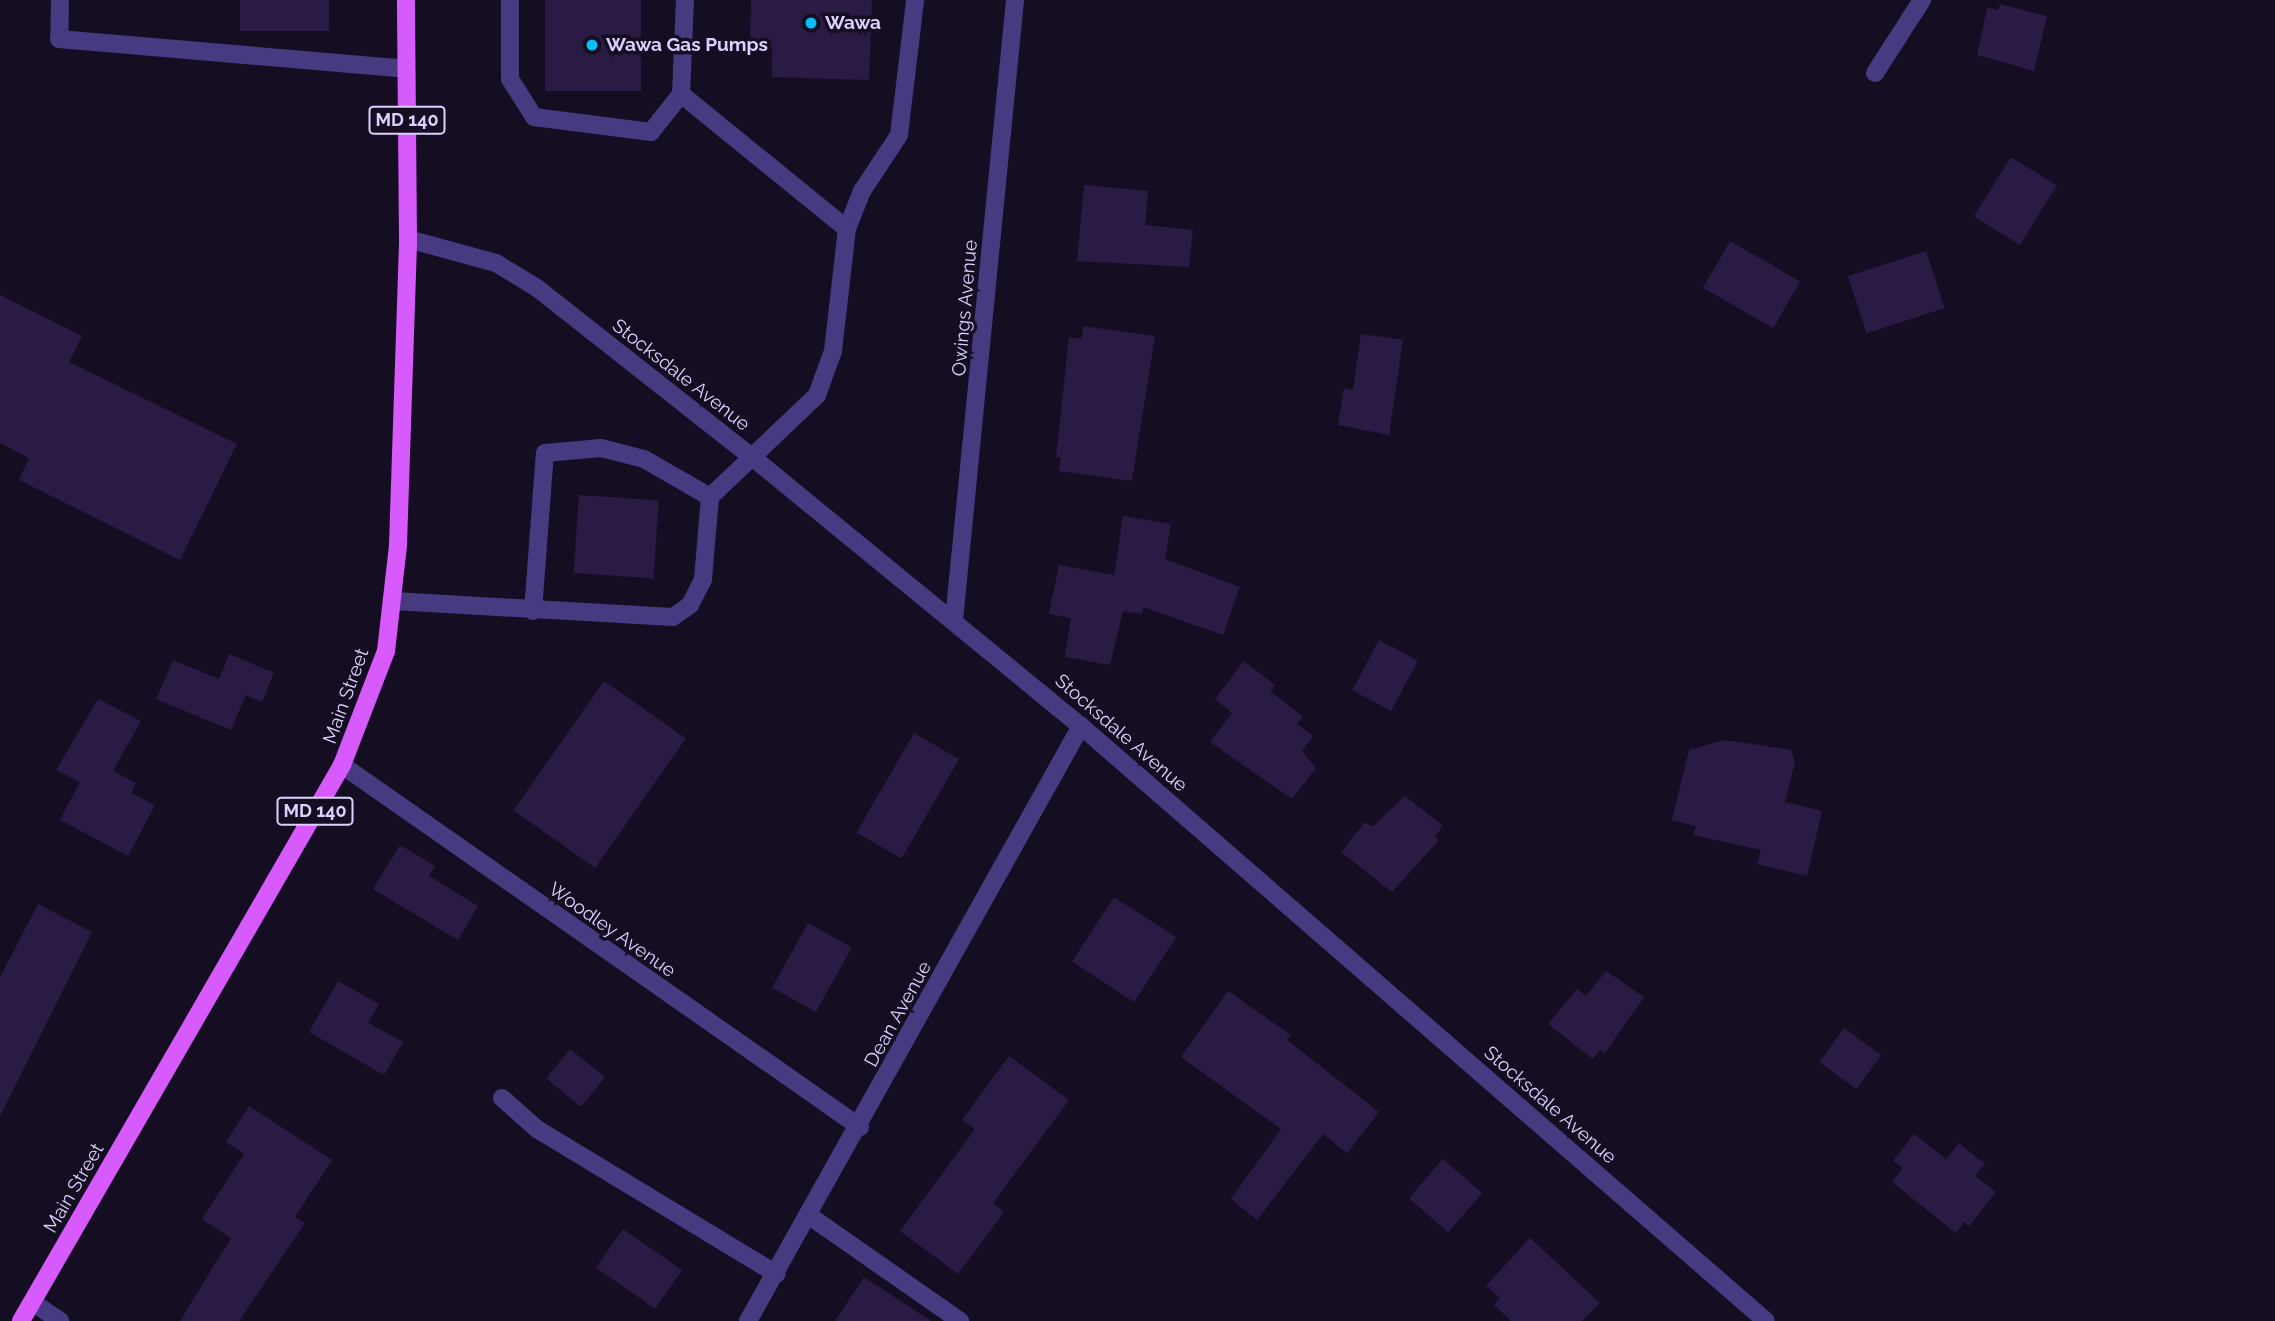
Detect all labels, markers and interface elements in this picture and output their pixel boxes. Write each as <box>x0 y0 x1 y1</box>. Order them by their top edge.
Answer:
place label: Wawa <box>825 12 881 34</box>
marker: Wawa <box>803 15 819 31</box>
place label: Wawa Gas Pumps <box>606 34 768 56</box>
marker: Wawa Gas Pumps <box>584 37 600 53</box>
road number: MD 140 <box>368 106 446 134</box>
street label: Owings Avenue <box>948 239 982 377</box>
street label: Stocksdale Avenue <box>608 314 754 436</box>
street label: Main Street <box>318 645 374 747</box>
street label: Stocksdale Avenue <box>1050 669 1192 797</box>
road number: MD 140 <box>276 796 354 826</box>
street label: Woodley Avenue <box>544 877 680 983</box>
street label: Dean Avenue <box>860 957 936 1071</box>
street label: Stocksdale Avenue <box>1479 1041 1621 1169</box>
street label: Main Street <box>39 1139 109 1237</box>

